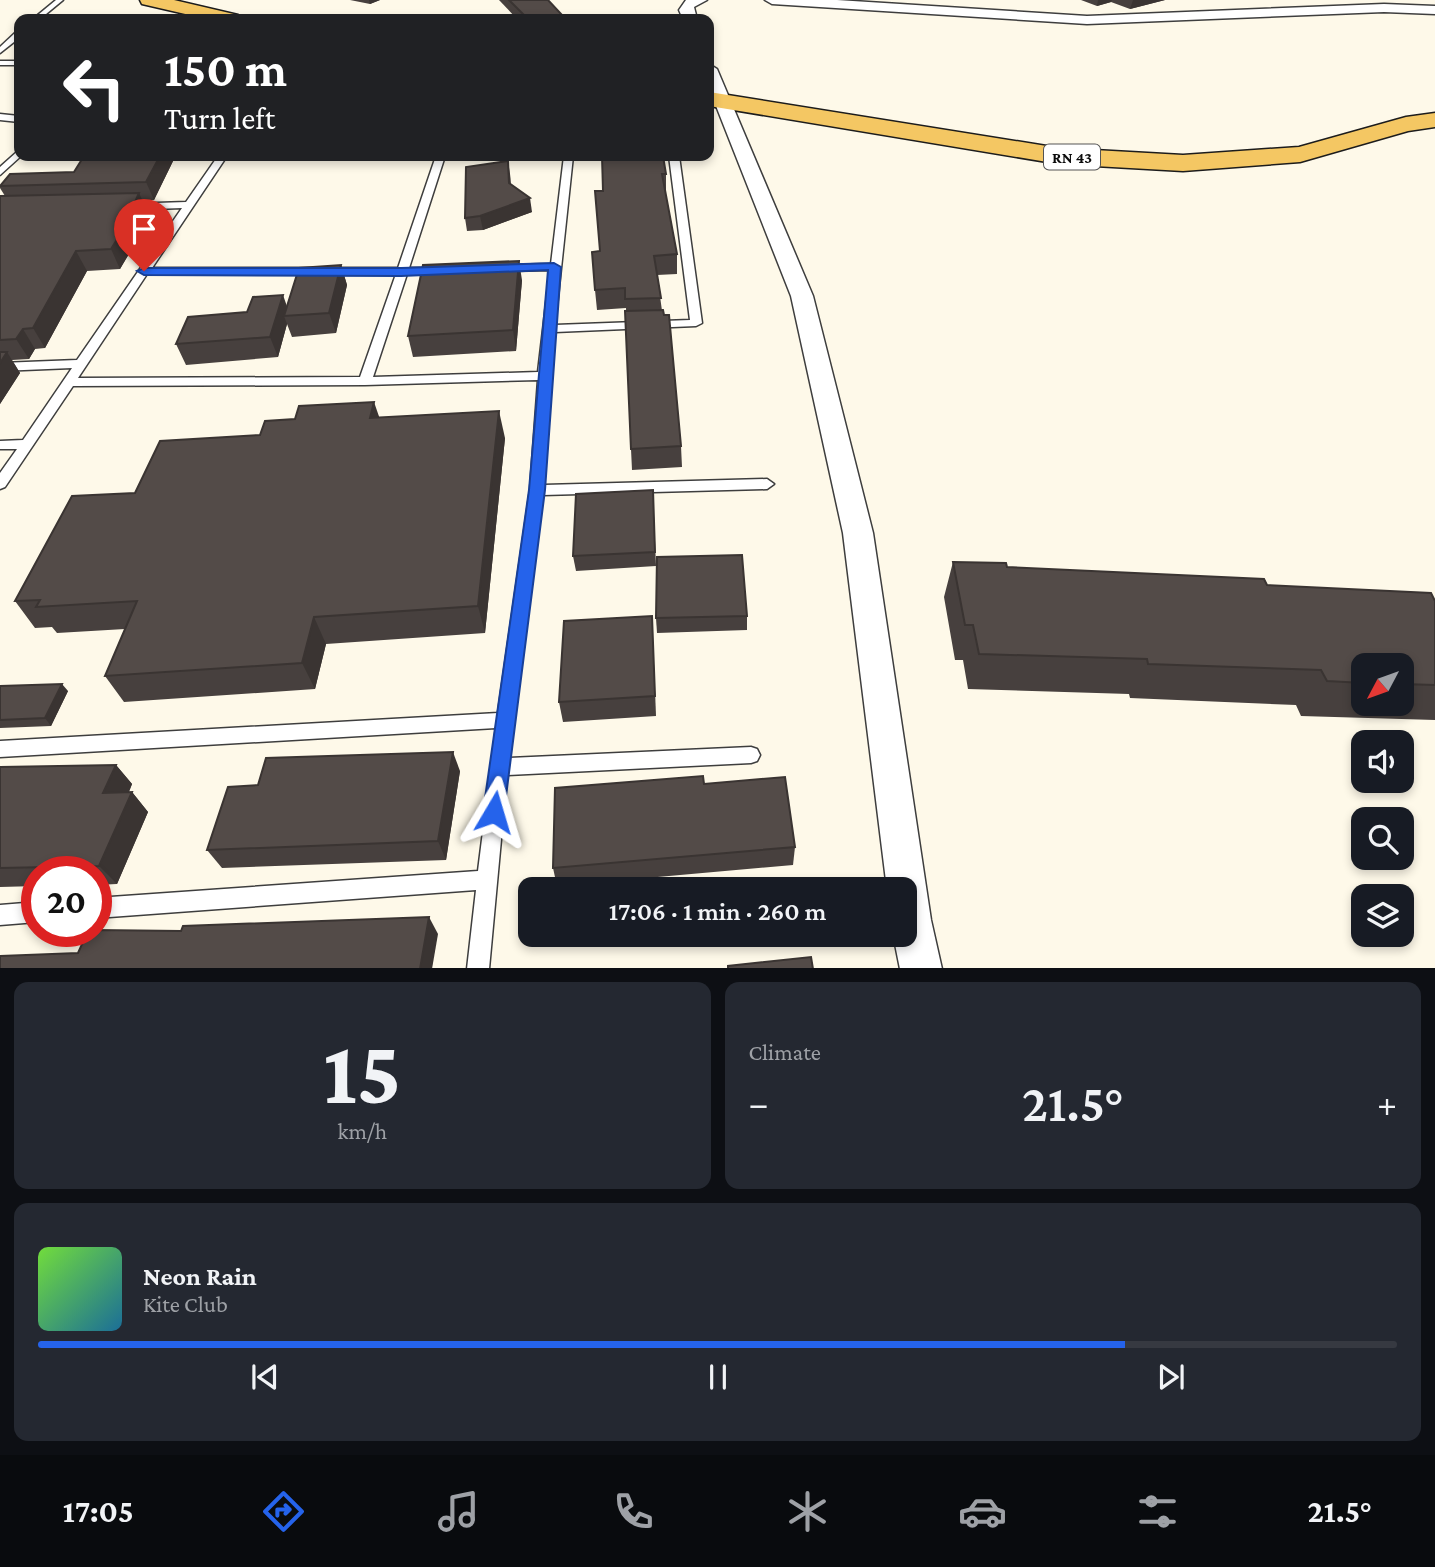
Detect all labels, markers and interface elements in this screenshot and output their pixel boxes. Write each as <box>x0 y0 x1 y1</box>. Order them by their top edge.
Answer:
icon: left <box>49 42 140 133</box>
text: 150 m <box>164 42 287 97</box>
text: Turn left <box>164 100 275 136</box>
road number: RN 43 <box>1044 144 1100 169</box>
pin <box>114 199 174 271</box>
icon: arrive <box>125 210 163 248</box>
north arrow <box>1351 653 1414 716</box>
map controls <box>1351 653 1414 947</box>
button: sound <box>1351 730 1414 793</box>
position arrow <box>457 775 531 849</box>
button: search <box>1351 807 1414 870</box>
speed limit sign: 20 <box>21 856 112 947</box>
button: layers <box>1351 884 1414 947</box>
text: 17:06 · 1 min · 260 m <box>609 897 826 926</box>
text: 15 <box>323 1021 402 1123</box>
text: Climate <box>749 1039 821 1065</box>
text: 21.5° <box>1022 1074 1124 1132</box>
text: − <box>749 1082 769 1124</box>
text: + <box>1377 1082 1397 1124</box>
text: km/h <box>337 1118 387 1144</box>
text: Neon Rain <box>143 1262 257 1291</box>
text: Kite Club <box>143 1291 228 1317</box>
icon: previous <box>246 1358 284 1396</box>
icon: pause <box>699 1358 737 1396</box>
icon: next <box>1152 1358 1190 1396</box>
icon: directions <box>259 1487 308 1536</box>
icon: music <box>434 1487 483 1536</box>
icon: phone <box>609 1487 658 1536</box>
icon: climate <box>783 1487 832 1536</box>
icon: car <box>958 1487 1007 1536</box>
icon: filters <box>1133 1487 1182 1536</box>
text: 17:05 <box>63 1493 134 1529</box>
text: 21.5° <box>1307 1493 1372 1529</box>

